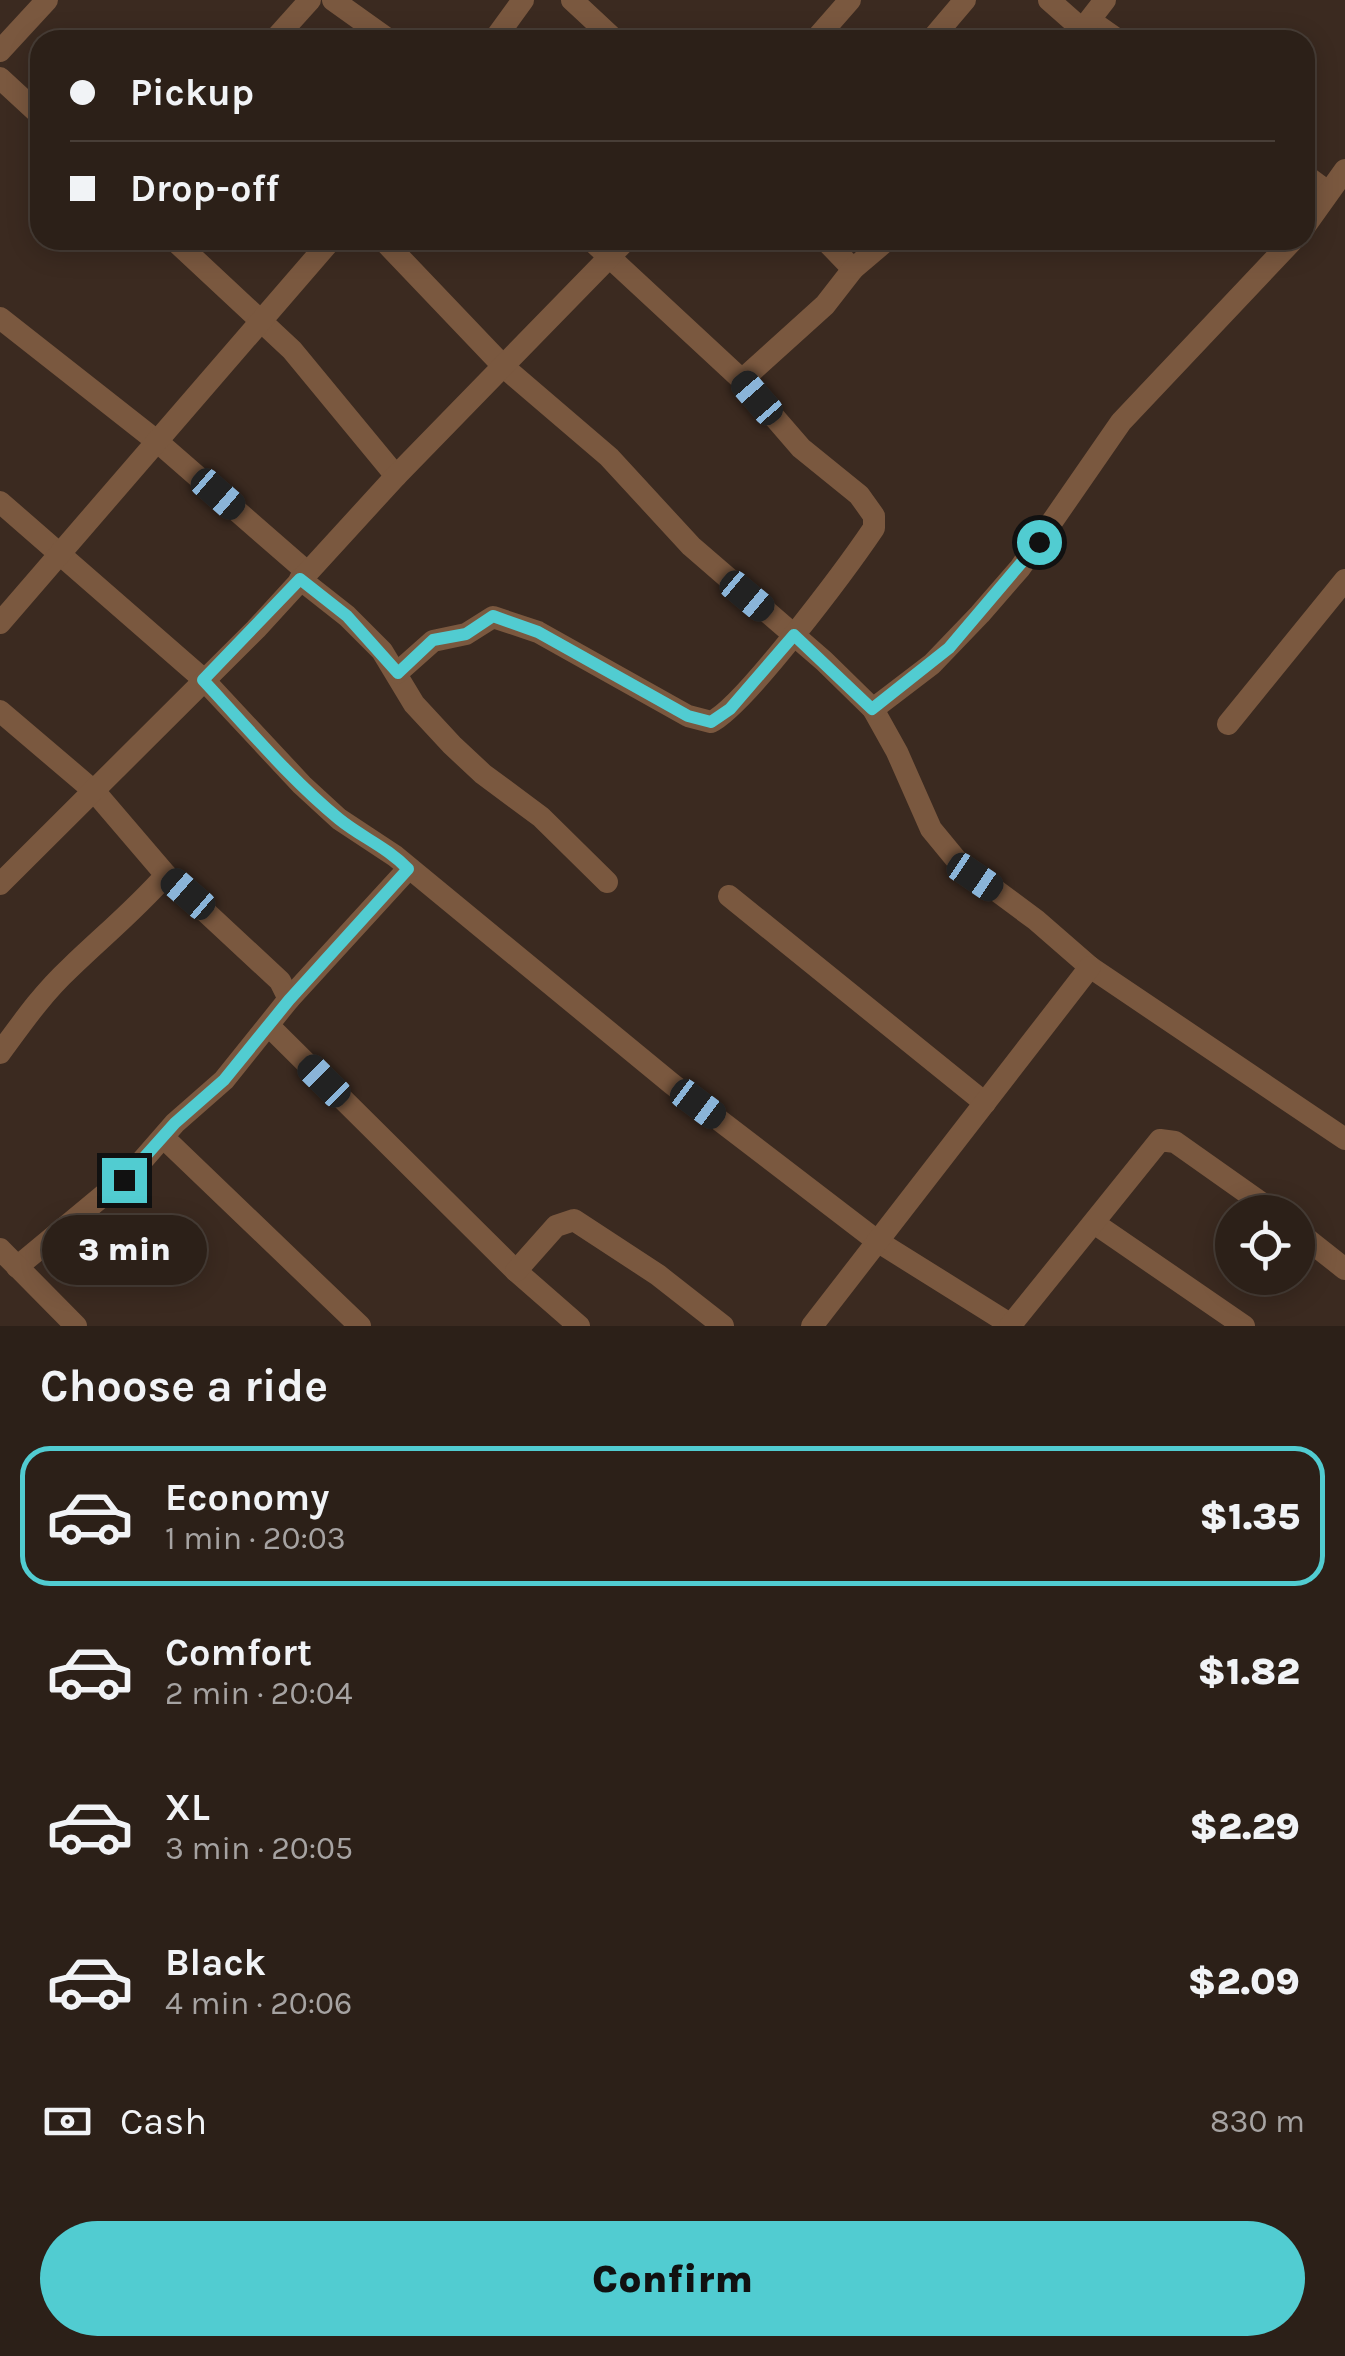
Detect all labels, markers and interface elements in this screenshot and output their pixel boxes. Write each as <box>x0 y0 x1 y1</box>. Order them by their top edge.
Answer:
text: Pickup <box>130 70 254 115</box>
text: Drop-off <box>130 166 279 211</box>
car <box>726 366 788 430</box>
car <box>186 463 250 525</box>
route start <box>1017 520 1062 565</box>
car <box>714 565 780 627</box>
car <box>942 848 1008 906</box>
car <box>156 863 220 925</box>
car <box>292 1049 356 1113</box>
car <box>665 1074 731 1134</box>
route end <box>102 1158 147 1203</box>
map controls <box>1215 1195 1315 1295</box>
button: locate <box>1215 1195 1315 1295</box>
callout: 3 min <box>42 1215 206 1285</box>
text: 3 min <box>78 1231 171 1268</box>
text: Choose a ride <box>40 1360 328 1412</box>
icon: car <box>45 1471 135 1561</box>
text: Economy <box>165 1475 329 1520</box>
text: $1.35 <box>1200 1494 1300 1539</box>
text: 1 min · 20:03 <box>165 1520 346 1557</box>
icon: car <box>45 1626 135 1716</box>
text: Comfort <box>165 1630 312 1675</box>
text: $1.82 <box>1197 1649 1300 1694</box>
text: 2 min · 20:04 <box>165 1675 353 1712</box>
icon: car <box>45 1781 135 1871</box>
text: XL <box>165 1785 210 1830</box>
text: $2.29 <box>1189 1804 1300 1849</box>
text: 3 min · 20:05 <box>165 1830 353 1867</box>
icon: car <box>45 1936 135 2026</box>
text: Black <box>165 1940 266 1985</box>
text: $2.09 <box>1188 1959 1300 2004</box>
text: 4 min · 20:06 <box>165 1985 352 2022</box>
icon: cash <box>40 2094 95 2149</box>
text: Cash <box>120 2099 207 2144</box>
text: 830 m <box>1210 2103 1305 2140</box>
button: Confirm <box>40 2221 1305 2336</box>

